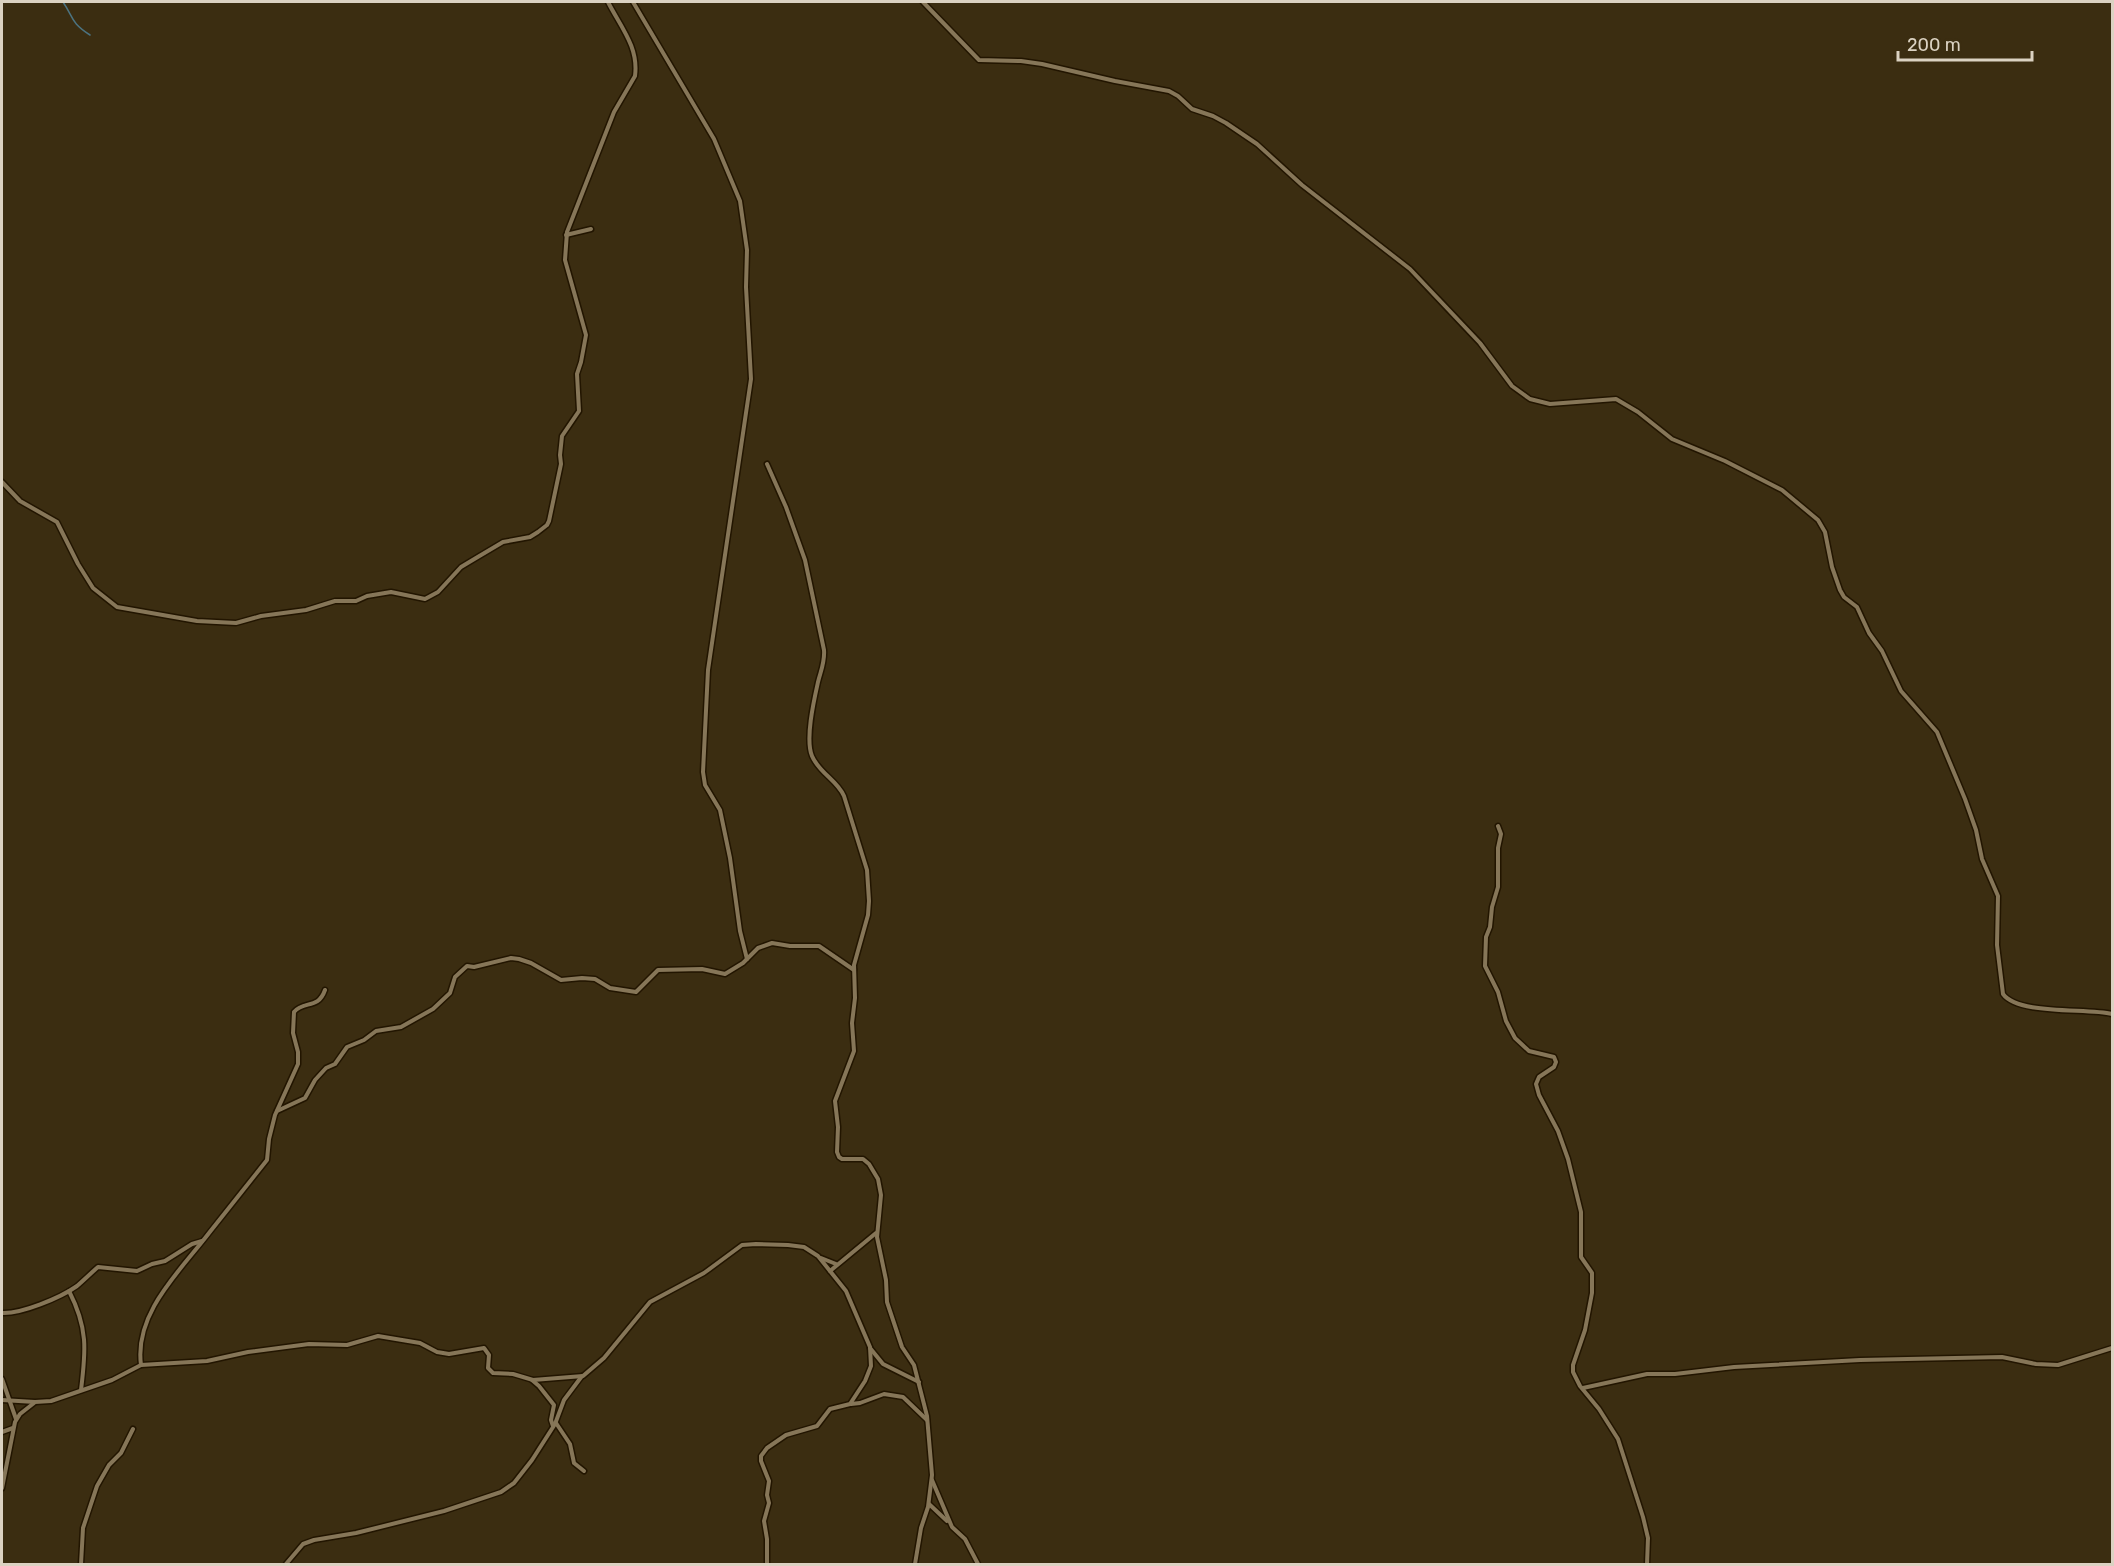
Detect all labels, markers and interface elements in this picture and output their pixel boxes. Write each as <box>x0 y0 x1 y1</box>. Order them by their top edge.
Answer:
scale bar <box>1898 24 2032 62</box>
text: 200 m <box>1907 34 1961 56</box>

